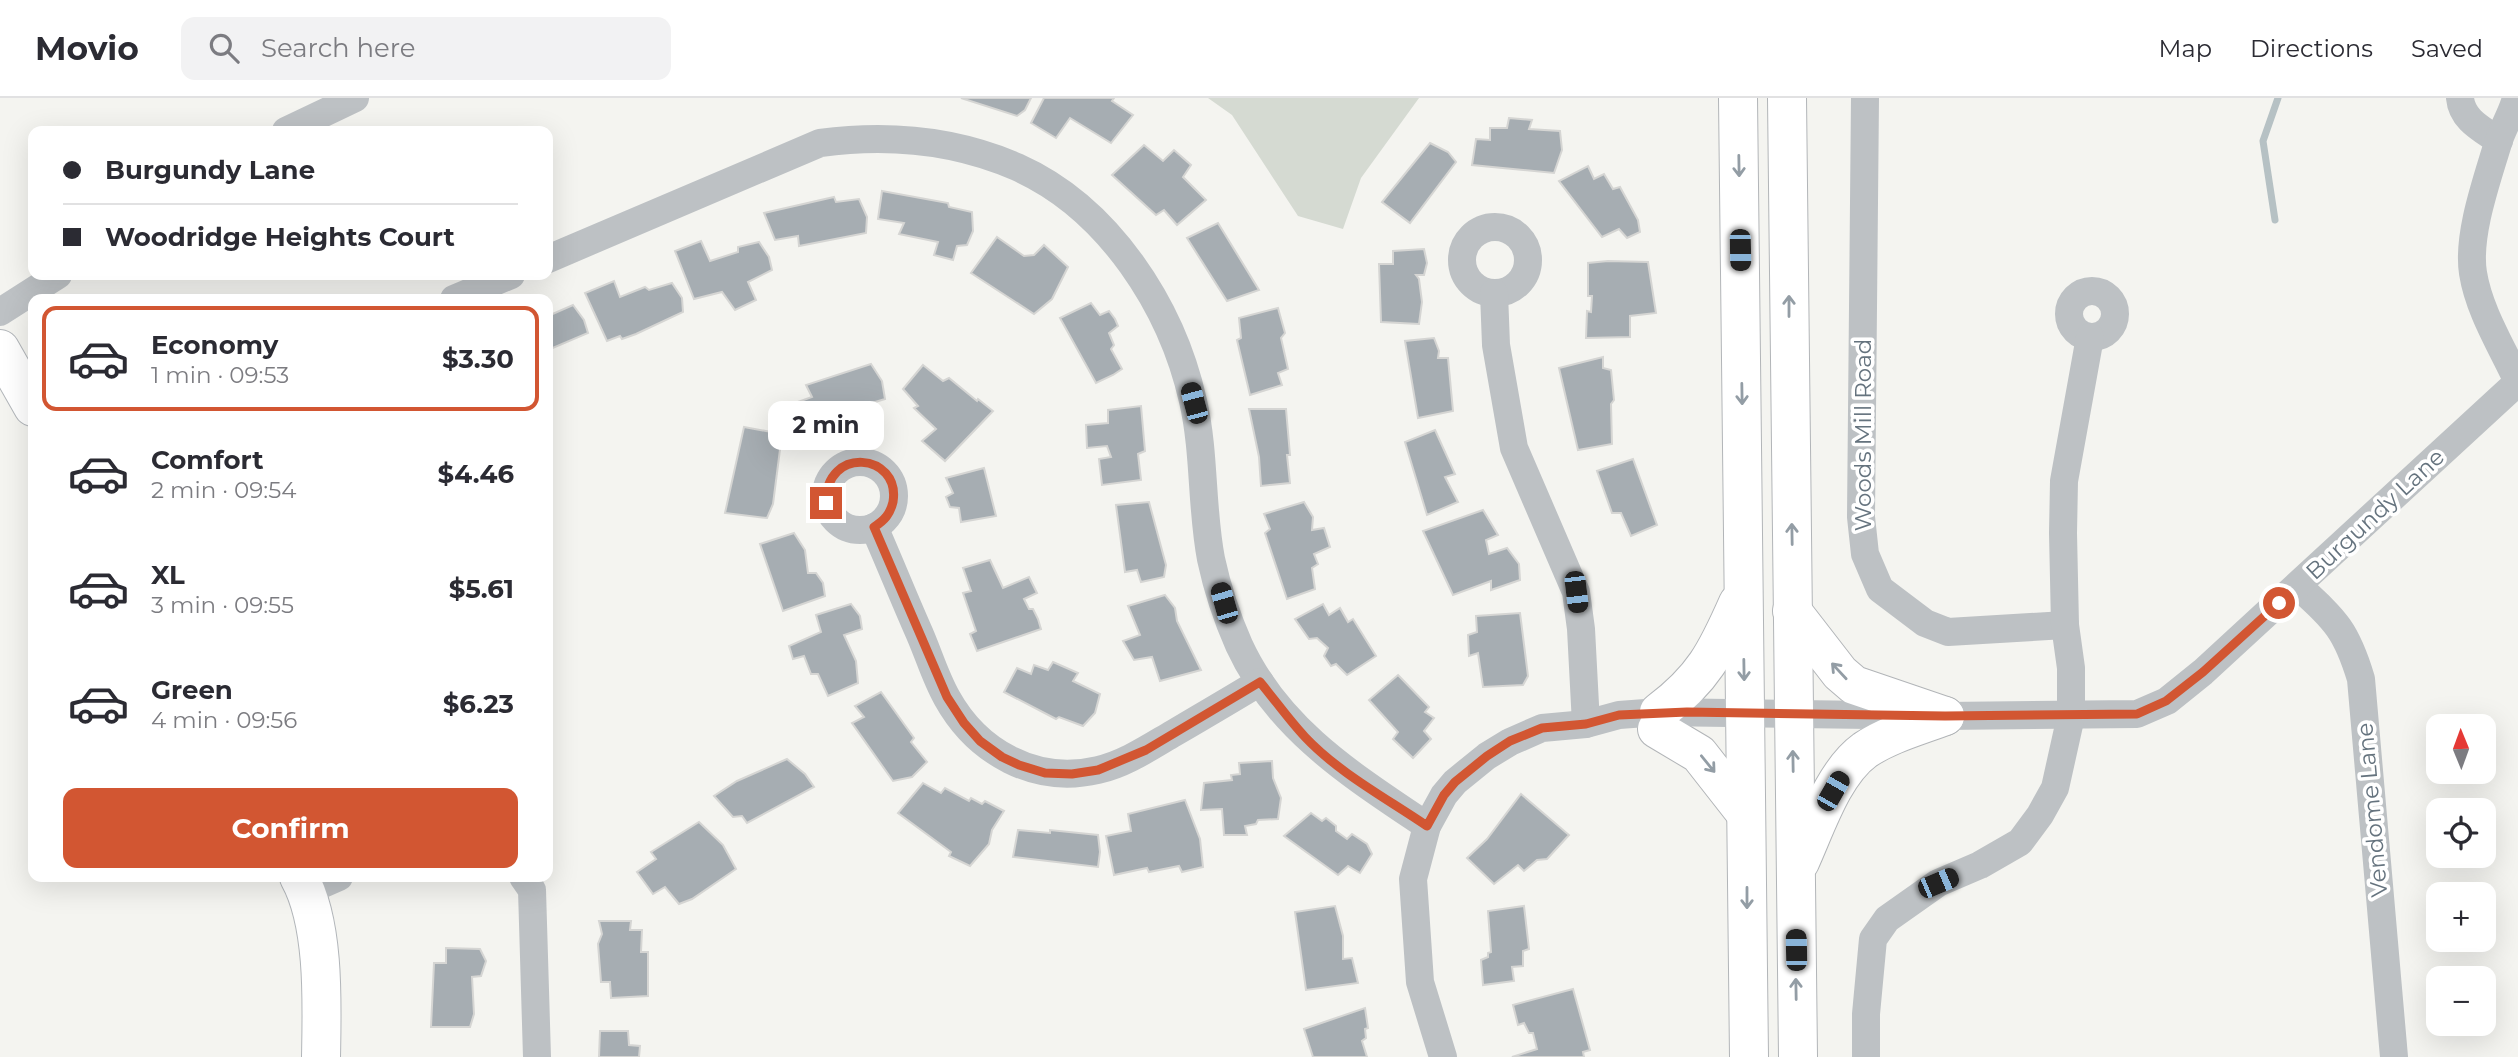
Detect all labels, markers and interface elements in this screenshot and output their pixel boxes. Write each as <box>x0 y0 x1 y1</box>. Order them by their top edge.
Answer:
search box <box>181 17 671 80</box>
text: Movio <box>35 28 139 68</box>
icon: search <box>205 29 243 67</box>
text: Search here <box>261 32 416 64</box>
text: Map <box>2159 34 2212 63</box>
text: Directions <box>2250 34 2373 63</box>
text: Saved <box>2411 34 2483 63</box>
text: Burgundy Lane <box>105 154 315 186</box>
one-way arrow <box>1732 154 1746 177</box>
text: Woodridge Heights Court <box>105 221 455 253</box>
car <box>1730 229 1751 271</box>
one-way arrow <box>1782 295 1796 318</box>
icon: car <box>67 327 130 390</box>
text: Economy <box>151 329 278 361</box>
street label: Woods Mill Road <box>1849 339 1877 531</box>
text: $3.30 <box>442 343 514 375</box>
text: 1 min · 09:53 <box>151 361 289 389</box>
car <box>1179 380 1210 426</box>
one-way arrow <box>1735 382 1749 405</box>
callout: 2 min <box>768 402 884 450</box>
text: 2 min <box>792 411 860 439</box>
icon: car <box>67 442 130 505</box>
street label: Burgundy Lane <box>2300 443 2450 585</box>
text: Comfort <box>151 444 263 476</box>
text: $4.46 <box>437 458 514 490</box>
text: 2 min · 09:54 <box>151 476 296 504</box>
route end <box>810 487 842 519</box>
one-way arrow <box>1785 523 1799 546</box>
icon: car <box>67 557 130 620</box>
text: XL <box>151 559 185 591</box>
car <box>1564 570 1589 614</box>
text: $5.61 <box>449 573 514 605</box>
car <box>1209 580 1240 626</box>
route start <box>2263 587 2295 619</box>
text: 3 min · 09:55 <box>151 591 294 619</box>
one-way arrow <box>1737 658 1751 681</box>
one-way arrow <box>1831 662 1848 679</box>
icon: car <box>67 672 130 735</box>
text: Green <box>151 674 233 706</box>
text: $6.23 <box>443 688 514 720</box>
text: 4 min · 09:56 <box>151 706 297 734</box>
north arrow <box>2426 714 2496 784</box>
map controls <box>2426 714 2496 1036</box>
street label: Vendome Lane <box>2350 722 2394 898</box>
one-way arrow <box>1787 750 1800 773</box>
one-way arrow <box>1700 755 1716 773</box>
car <box>1814 768 1853 814</box>
button: Confirm <box>63 788 518 868</box>
button: locate <box>2426 798 2496 868</box>
car <box>1915 865 1962 901</box>
button: + <box>2426 882 2496 952</box>
one-way arrow <box>1740 886 1753 909</box>
car <box>1786 929 1807 971</box>
button: − <box>2426 966 2496 1036</box>
one-way arrow <box>1789 978 1803 1001</box>

